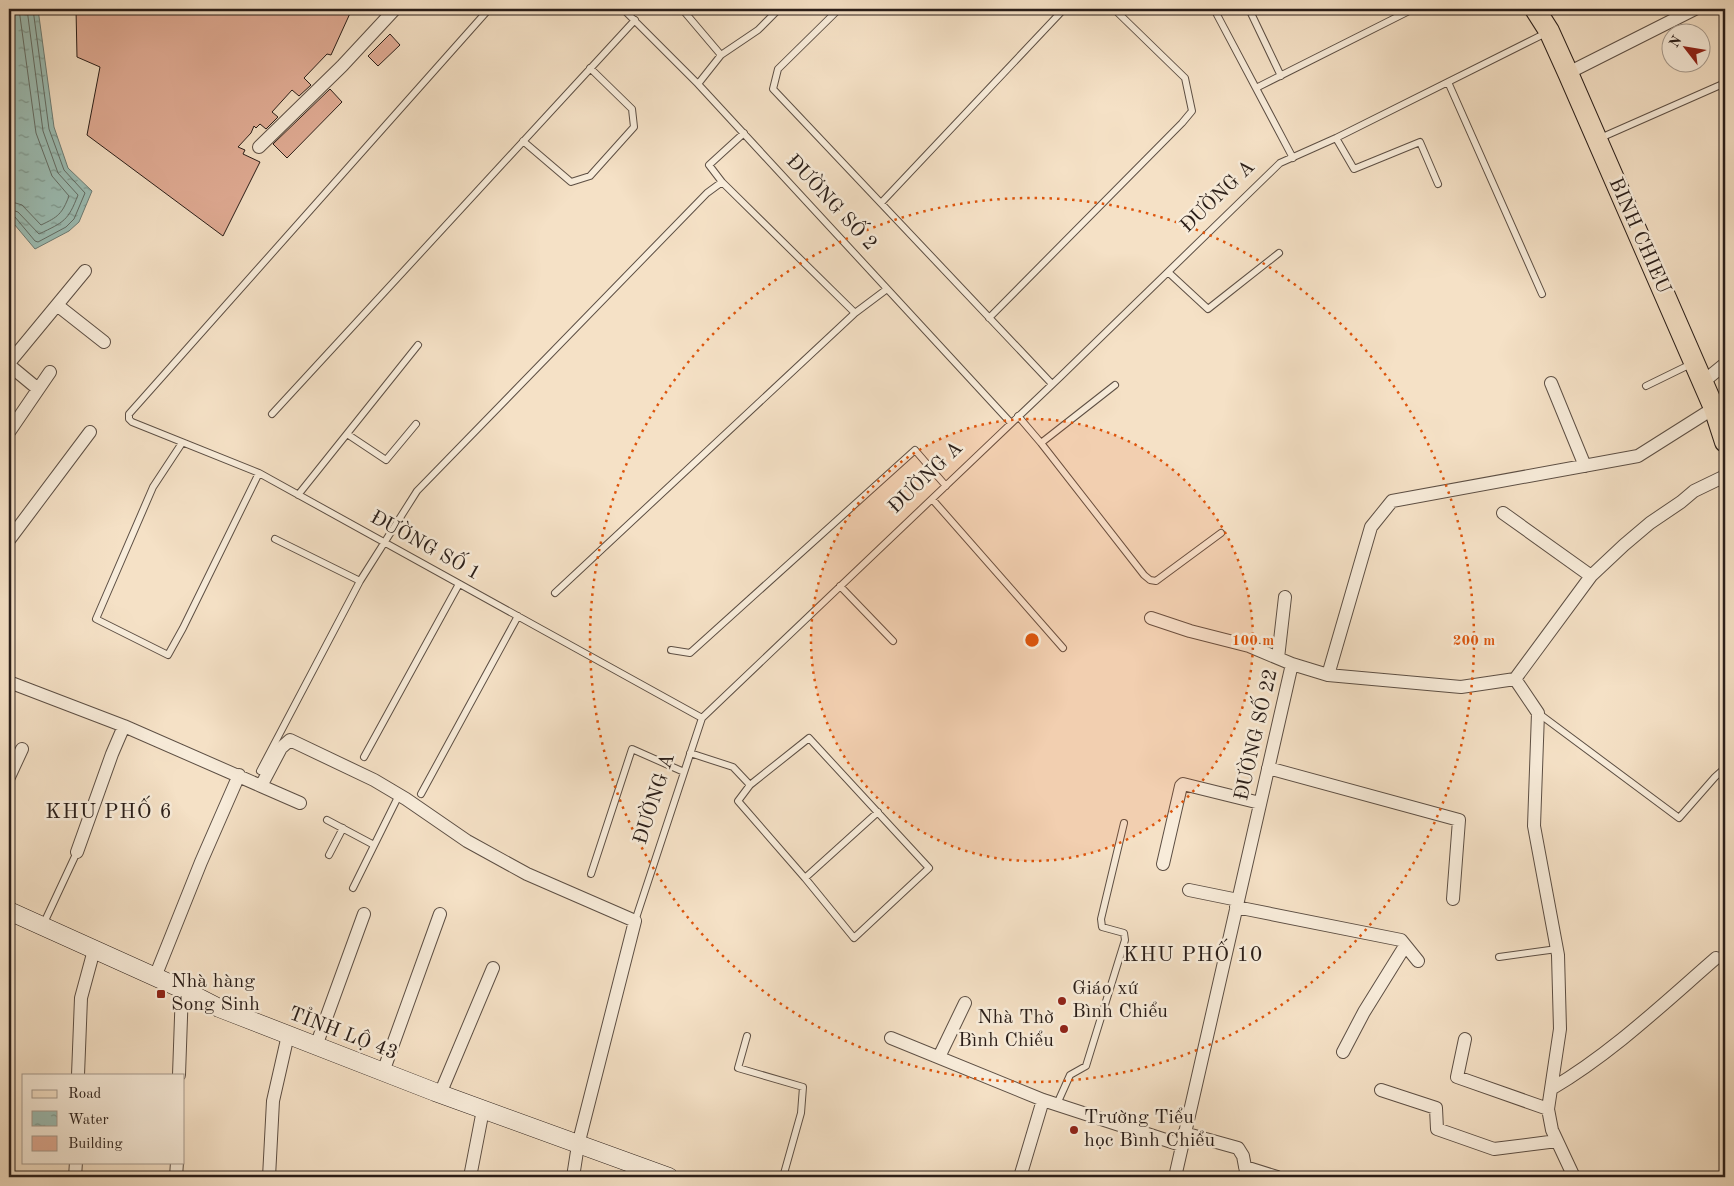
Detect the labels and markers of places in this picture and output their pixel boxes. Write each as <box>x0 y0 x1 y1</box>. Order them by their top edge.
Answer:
centre of rings <box>1023 631 1041 649</box>
place label: Nhà hàng Song Sinh <box>171 972 260 1015</box>
place label: Giáo xứ Bình Chiểu <box>1072 979 1168 1022</box>
marker: Nhà hàng Song Sinh <box>155 988 167 1000</box>
marker: Giáo xứ Bình Chiểu <box>1056 995 1068 1007</box>
place label: Nhà Thờ Bình Chiểu <box>958 1008 1054 1051</box>
marker: Nhà Thờ Bình Chiểu <box>1058 1023 1070 1035</box>
place label: Trường Tiểu học Bình Chiểu <box>1084 1107 1215 1151</box>
marker: Trường Tiểu học Bình Chiểu <box>1068 1124 1080 1136</box>

